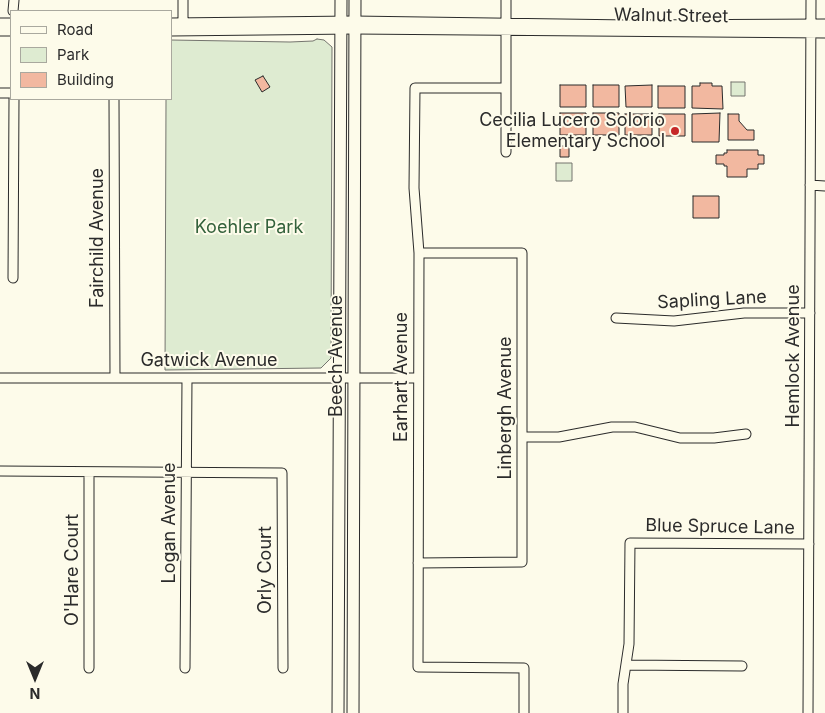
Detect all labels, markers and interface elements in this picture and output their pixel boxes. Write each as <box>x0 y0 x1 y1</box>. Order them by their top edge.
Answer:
street label: Walnut Street <box>614 4 728 28</box>
legend <box>10 10 172 100</box>
text: Road <box>57 20 93 39</box>
text: Park <box>57 45 89 64</box>
text: Building <box>57 70 114 89</box>
place label: Cecilia Lucero Solorio Elementary School <box>479 110 665 152</box>
marker: Cecilia Lucero Solorio Elementary School <box>669 125 681 137</box>
street label: Fairchild Avenue <box>87 168 109 308</box>
park label: Koehler Park <box>195 217 303 239</box>
street label: Hemlock Avenue <box>783 284 805 428</box>
street label: Sapling Lane <box>657 286 767 314</box>
street label: Beech Avenue <box>326 295 348 417</box>
street label: Earhart Avenue <box>391 312 413 442</box>
street label: Linbergh Avenue <box>495 336 517 480</box>
street label: Gatwick Avenue <box>140 350 278 372</box>
street label: Logan Avenue <box>159 462 181 584</box>
street label: O'Hare Court <box>62 514 84 626</box>
street label: Blue Spruce Lane <box>645 515 795 539</box>
street label: Orly Court <box>255 526 277 614</box>
north arrow <box>10 653 60 703</box>
text: N <box>30 685 40 702</box>

